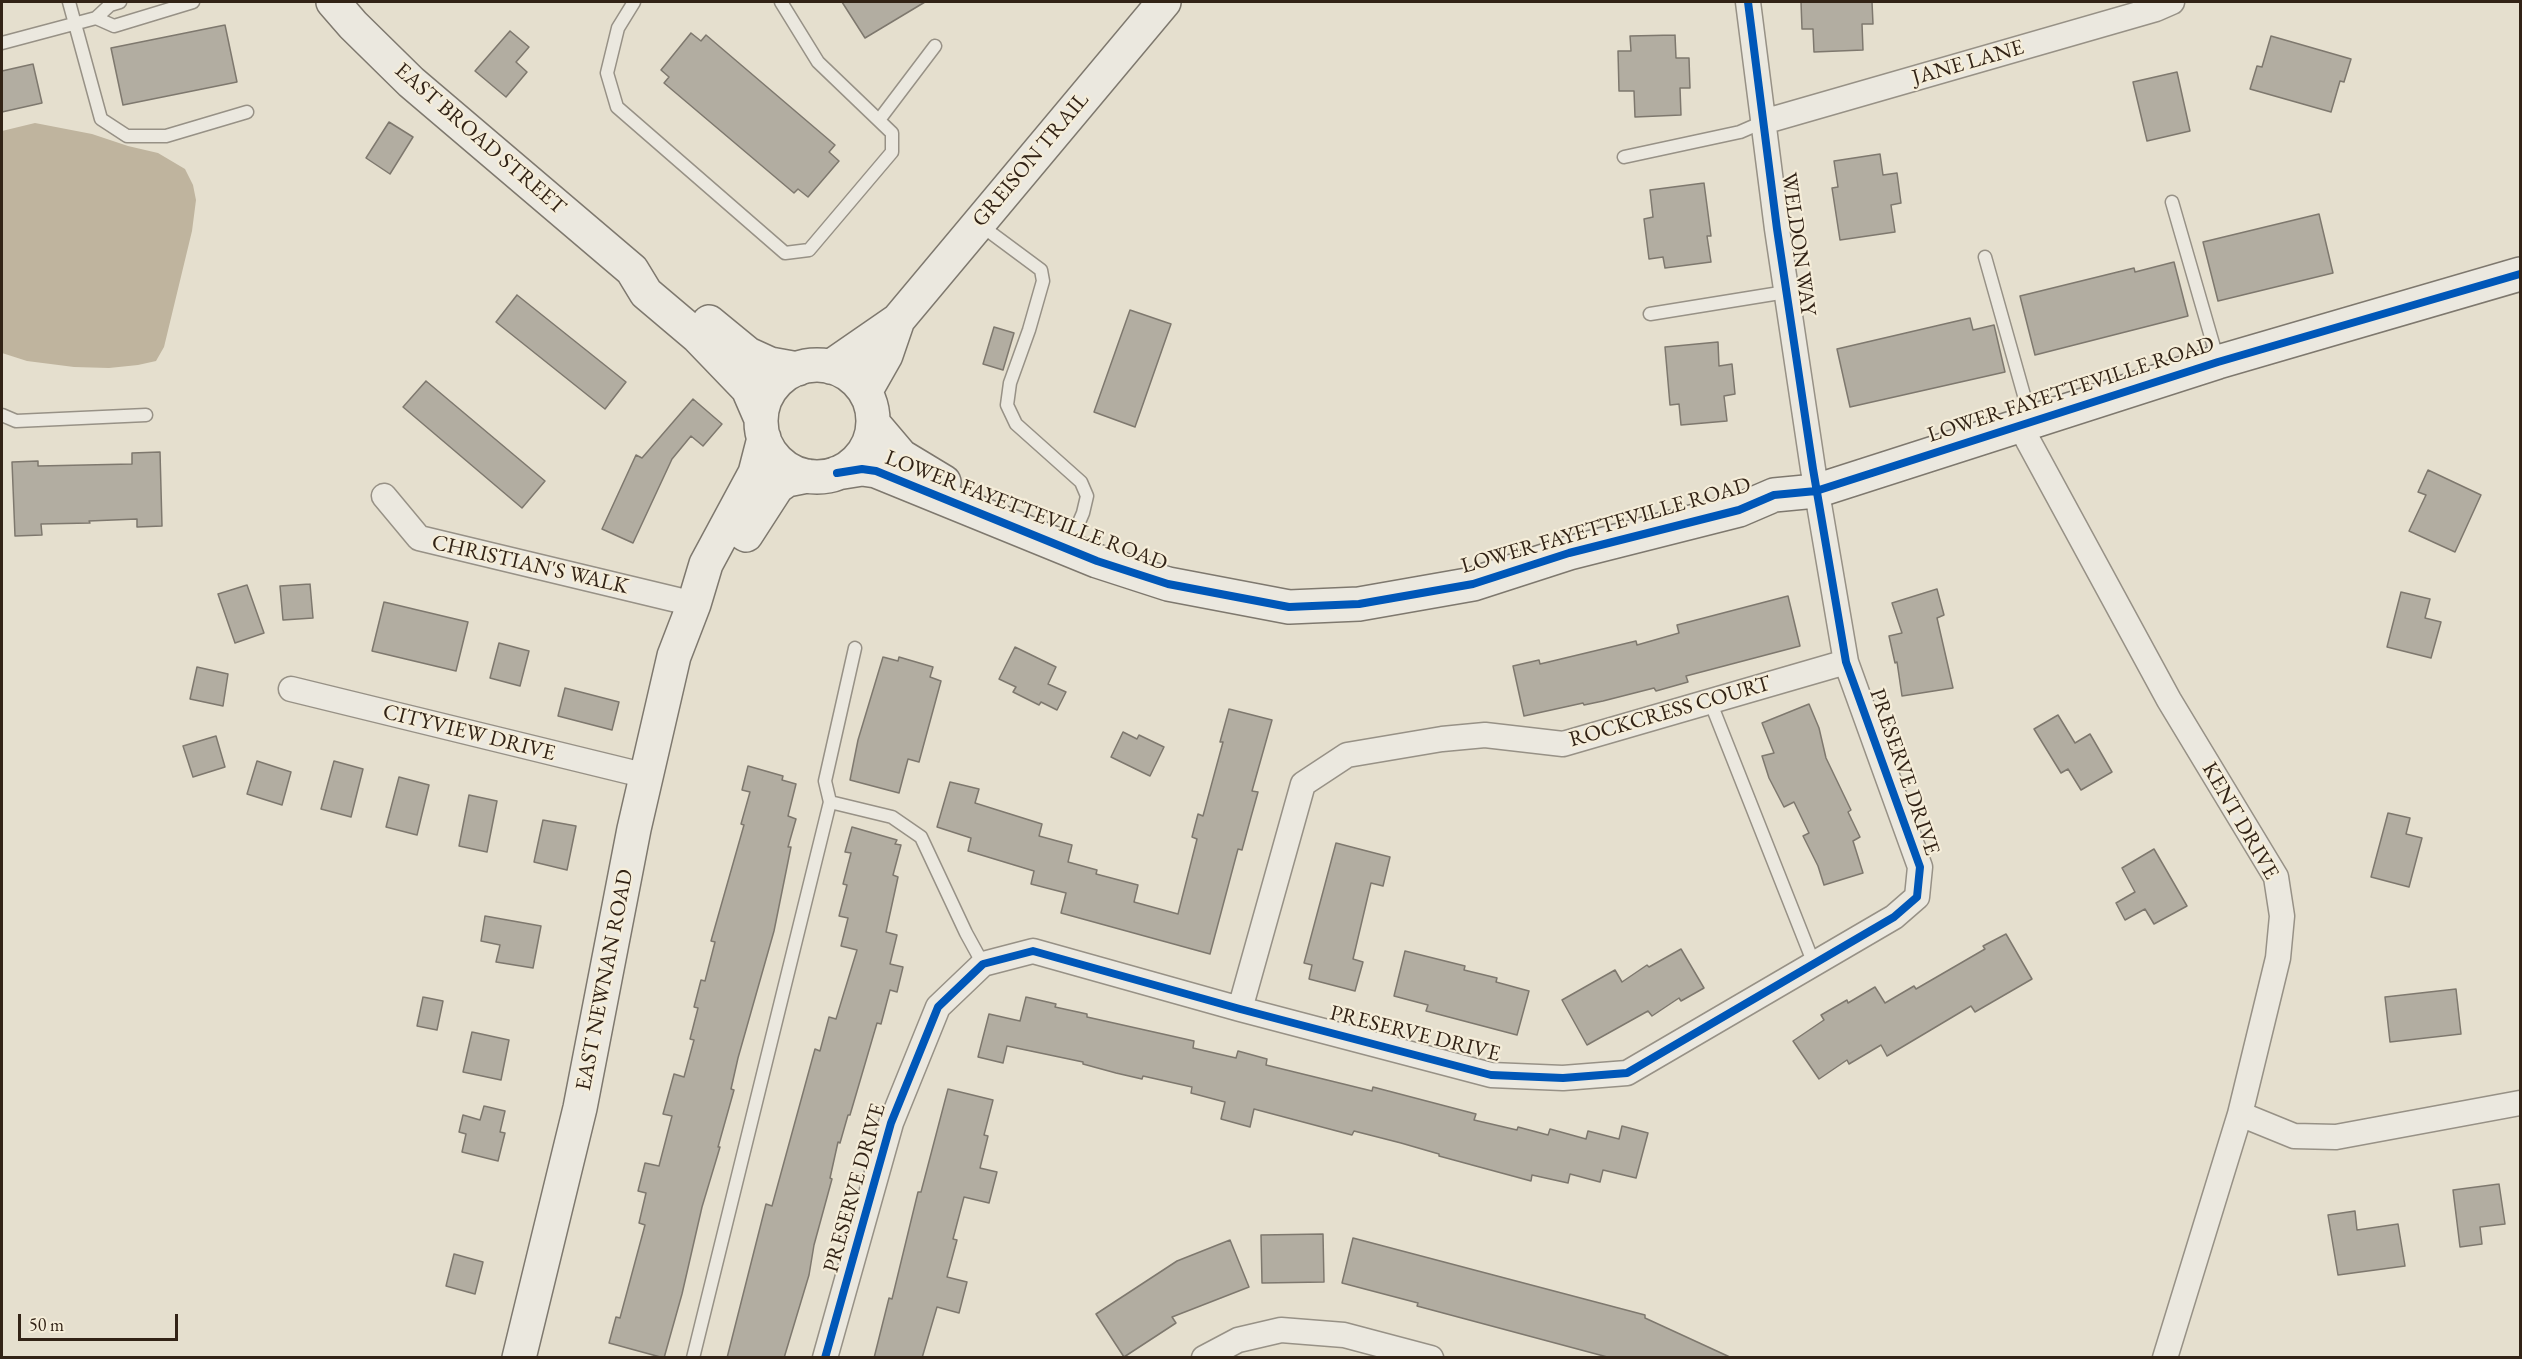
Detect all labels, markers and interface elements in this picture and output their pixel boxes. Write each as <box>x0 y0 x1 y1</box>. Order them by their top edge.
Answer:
street label: JANE LANE <box>1909 34 2027 92</box>
street label: EAST BROAD STREET <box>389 57 571 221</box>
street label: GREISON TRAIL <box>967 87 1095 233</box>
street label: WELDON WAY <box>1775 171 1821 317</box>
street label: LOWER FAYETTEVILLE ROAD <box>1924 331 2218 449</box>
street label: LOWER FAYETTEVILLE ROAD <box>881 445 1171 577</box>
street label: LOWER FAYETTEVILLE ROAD <box>1458 472 1754 580</box>
street label: CHRISTIAN'S WALK <box>429 530 631 600</box>
street label: ROCKCRESS COURT <box>1566 671 1774 753</box>
street label: PRESERVE DRIVE <box>1863 685 1945 859</box>
street label: CITYVIEW DRIVE <box>380 699 558 767</box>
street label: KENT DRIVE <box>2196 758 2284 884</box>
street label: EAST NEWNAN ROAD <box>571 867 639 1093</box>
street label: PRESERVE DRIVE <box>1327 1000 1503 1068</box>
street label: PRESERVE DRIVE <box>818 1100 892 1276</box>
scale bar <box>21 1302 182 1340</box>
text: 50 m <box>29 1313 64 1336</box>

